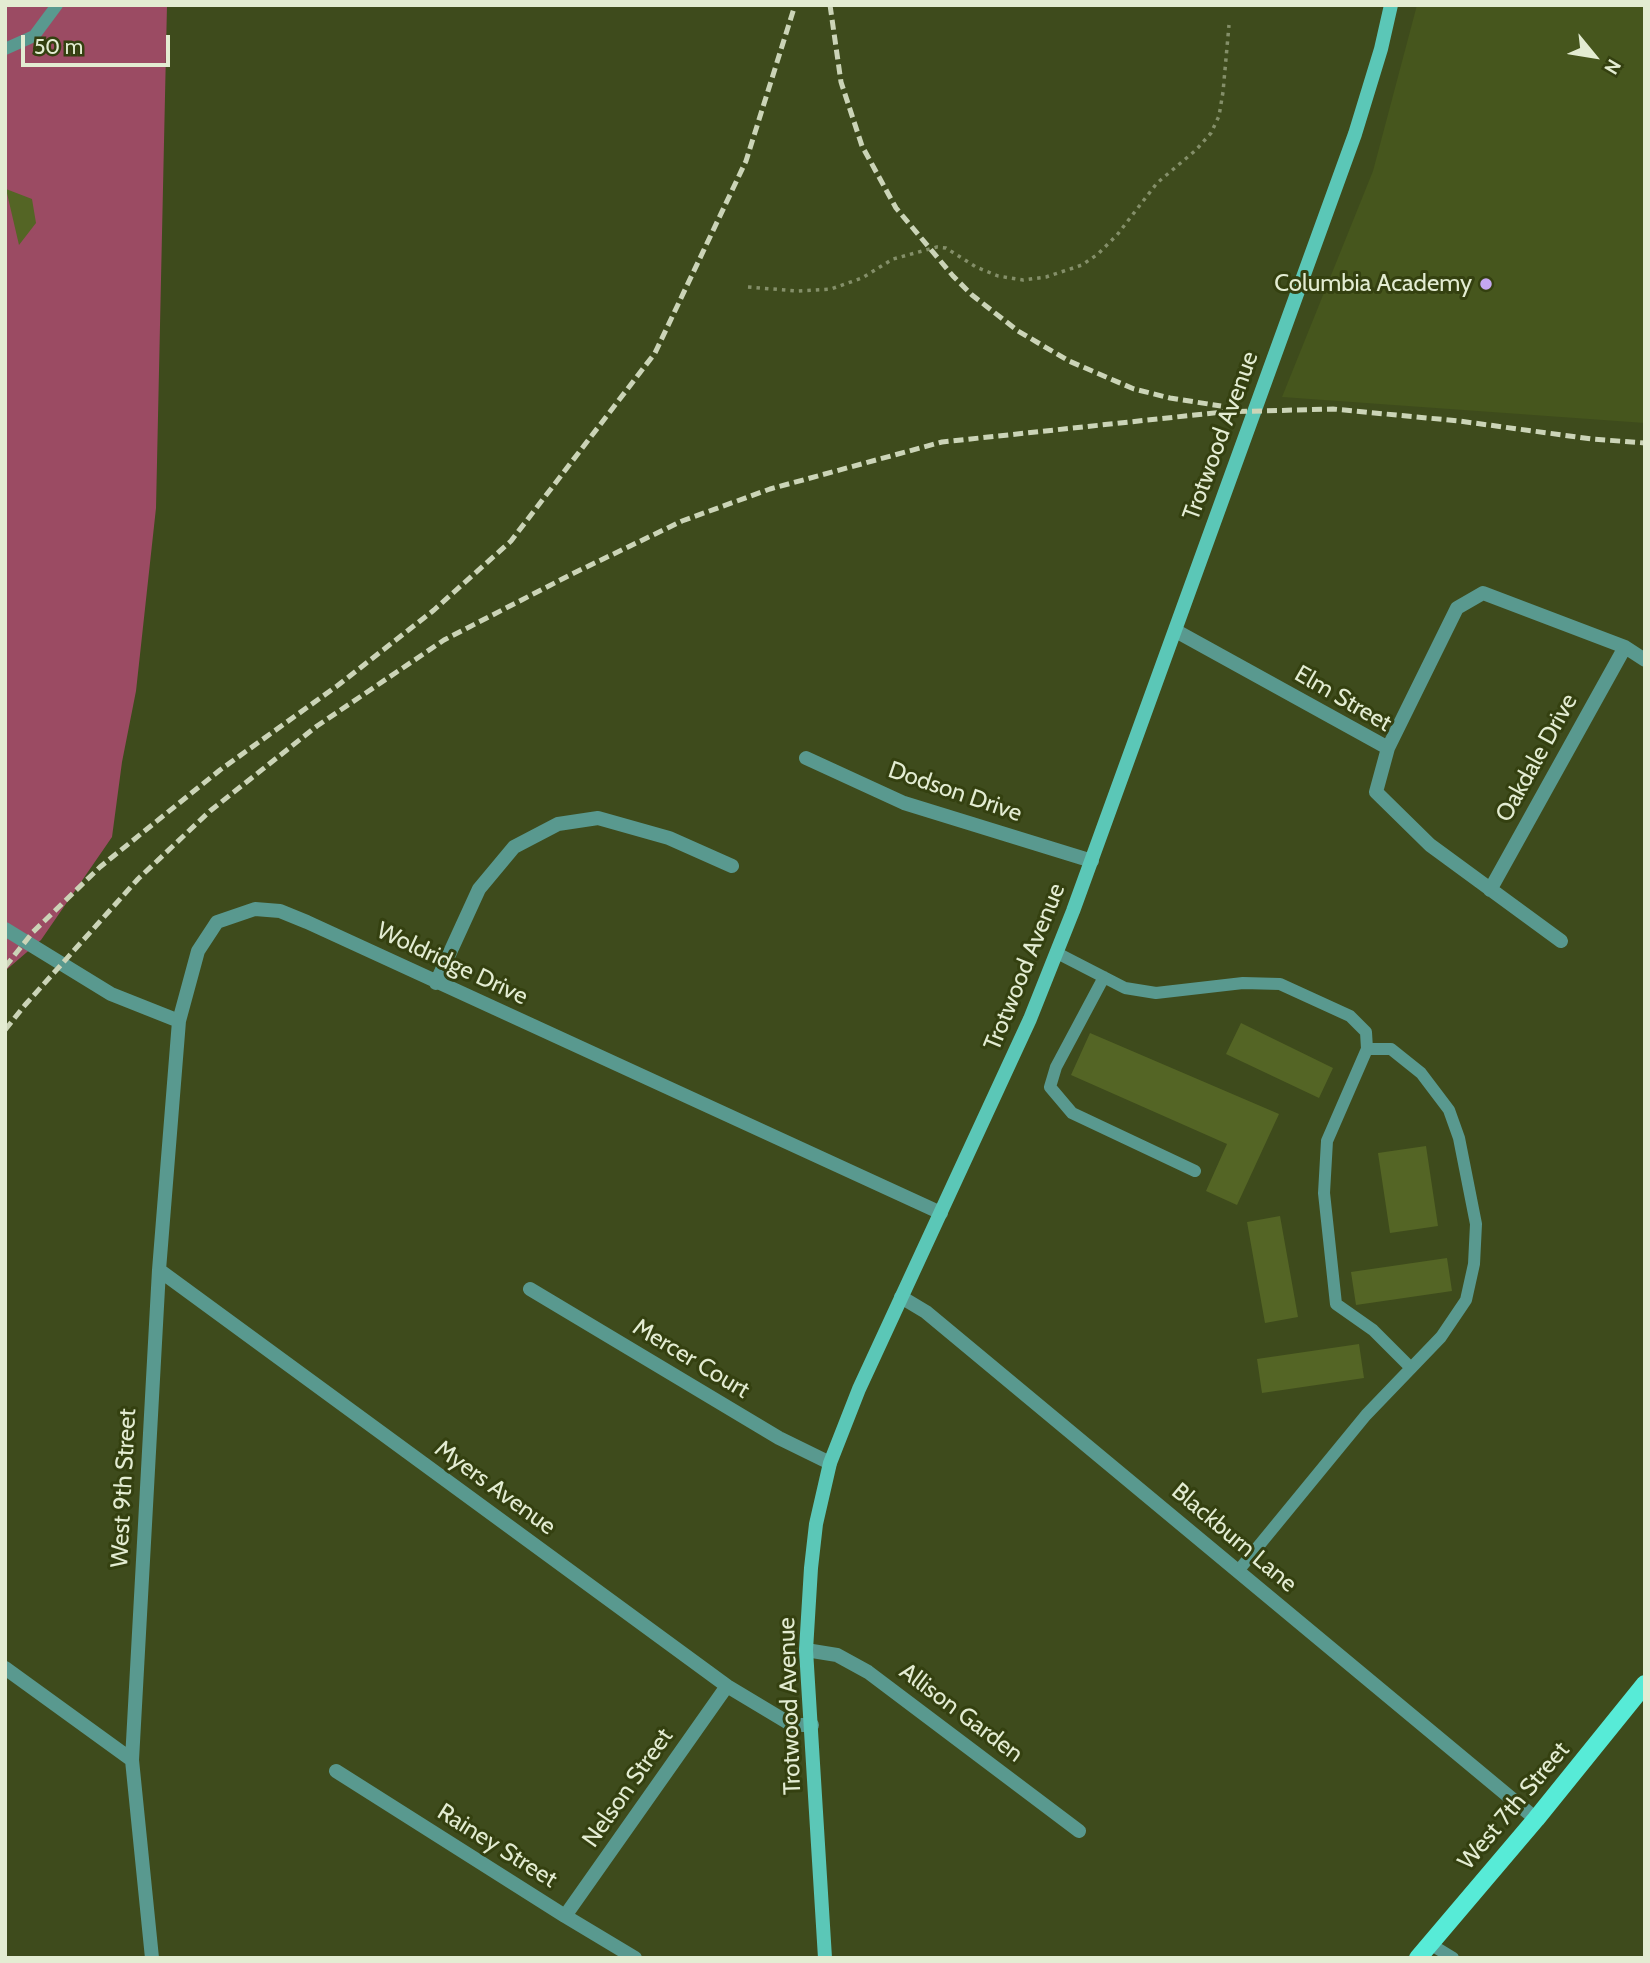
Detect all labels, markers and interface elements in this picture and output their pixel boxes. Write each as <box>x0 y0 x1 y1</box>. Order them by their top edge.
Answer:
scale bar <box>24 21 173 65</box>
north arrow <box>1559 21 1629 91</box>
text: 50 m <box>34 34 83 59</box>
text: N <box>1599 55 1626 78</box>
place label: Columbia Academy <box>1274 270 1472 298</box>
marker: Columbia Academy <box>1478 276 1494 292</box>
street label: Trotwood Avenue <box>1177 348 1265 524</box>
street label: Elm Street <box>1289 660 1397 738</box>
street label: Oakdale Drive <box>1490 689 1584 827</box>
street label: Dodson Drive <box>884 756 1026 828</box>
street label: Trotwood Avenue <box>978 879 1072 1055</box>
street label: Woldridge Drive <box>372 916 532 1012</box>
street label: Mercer Court <box>628 1313 754 1405</box>
street label: West 9th Street <box>105 1408 143 1568</box>
street label: Myers Avenue <box>429 1435 561 1541</box>
street label: Blackburn Lane <box>1166 1477 1302 1599</box>
street label: Trotwood Avenue <box>773 1617 807 1795</box>
street label: Allison Garden <box>894 1657 1028 1769</box>
street label: Nelson Street <box>577 1723 679 1853</box>
street label: West 7th Street <box>1452 1736 1576 1876</box>
street label: Rainey Street <box>432 1798 562 1894</box>

